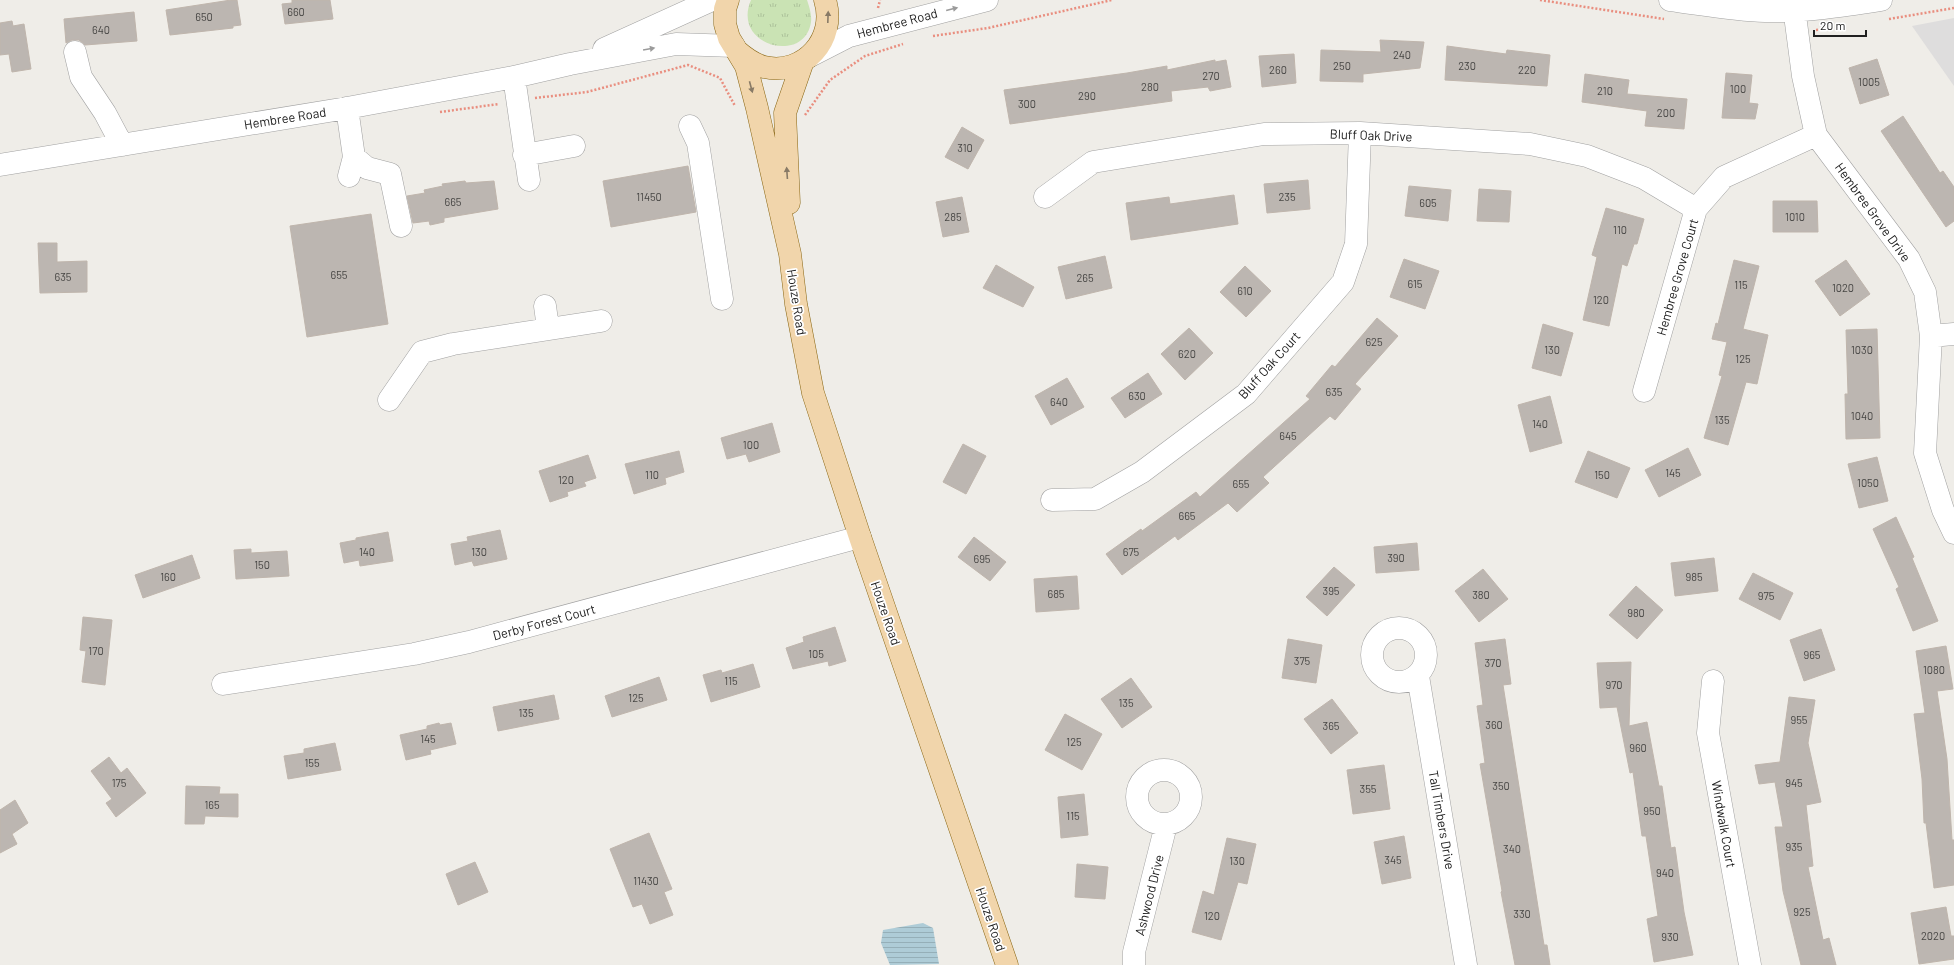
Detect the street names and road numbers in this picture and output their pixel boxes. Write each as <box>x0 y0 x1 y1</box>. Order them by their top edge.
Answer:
street label: Hembree Road <box>855 5 939 41</box>
street label: Hembree Road <box>243 104 327 132</box>
street label: Bluff Oak Drive <box>1329 126 1413 144</box>
street label: Hembree Grove Drive <box>1832 159 1914 265</box>
street label: Hembree Grove Court <box>1653 217 1701 337</box>
street label: Houze Road <box>784 268 810 336</box>
street label: Bluff Oak Court <box>1235 328 1303 402</box>
street label: Houze Road <box>868 579 904 647</box>
street label: Derby Forest Court <box>491 601 597 643</box>
street label: Tall Timbers Drive <box>1425 769 1459 871</box>
street label: Windwalk Court <box>1708 779 1740 869</box>
street label: Ashwood Drive <box>1131 853 1167 937</box>
street label: Houze Road <box>973 885 1009 953</box>

